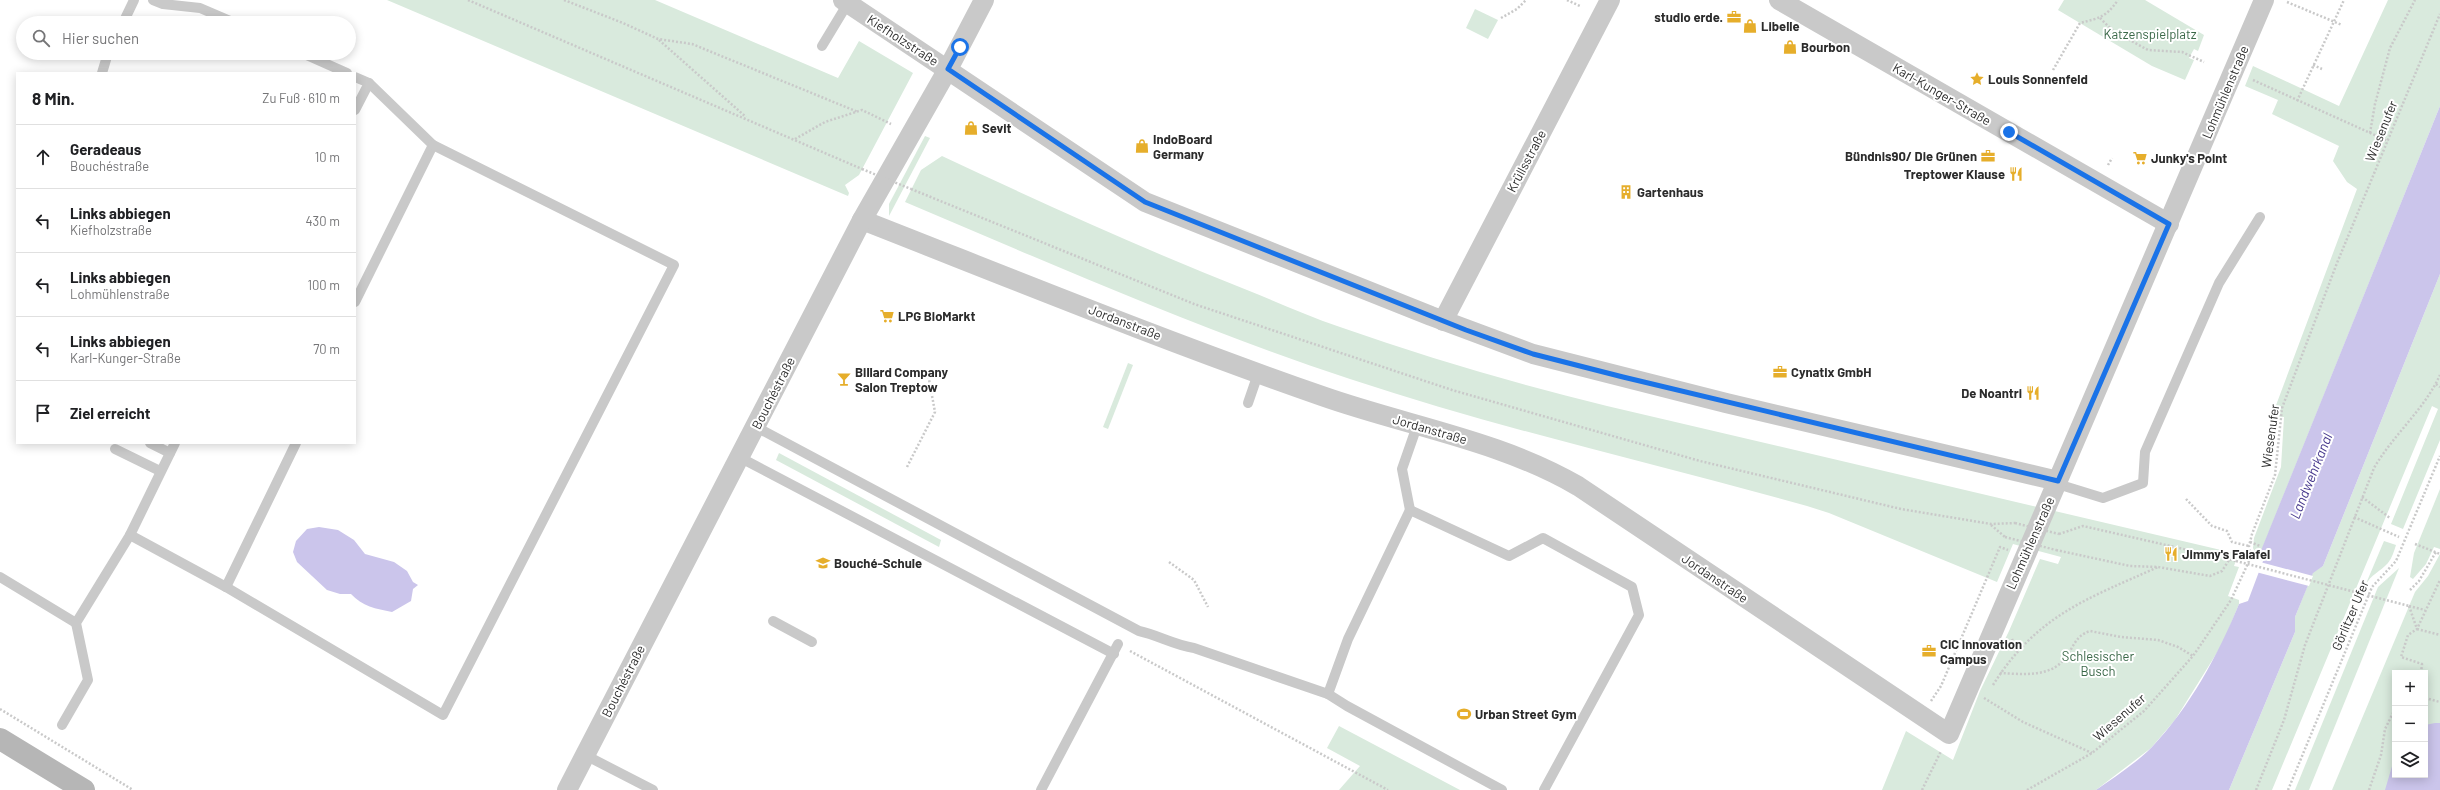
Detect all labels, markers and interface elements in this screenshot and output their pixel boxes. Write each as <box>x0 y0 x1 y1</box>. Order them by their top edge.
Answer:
place label: studio erde. <box>1654 9 1723 25</box>
office icon: studio erde. <box>1726 9 1742 25</box>
street label: Kiefholzstraße <box>864 11 942 69</box>
search box <box>16 16 356 60</box>
shop icon: Libelle <box>1742 18 1758 34</box>
place label: Libelle <box>1761 18 1800 34</box>
park label: Katzenspielplatz <box>2104 26 2197 42</box>
icon: search <box>30 27 52 49</box>
text: Hier suchen <box>62 29 139 47</box>
route start <box>951 38 969 56</box>
shop icon: Bourbon <box>1782 39 1798 55</box>
place label: Bourbon <box>1801 39 1850 55</box>
street label: Lohmühlenstraße <box>2198 43 2252 141</box>
street label: Karl-Kunger-Straße <box>1890 59 1994 129</box>
place icon: Louis Sonnenfeld <box>1969 71 1985 87</box>
place label: Louis Sonnenfeld <box>1988 71 2088 87</box>
text: 8 Min. <box>32 88 75 108</box>
text: Zu Fuß · 610 m <box>262 90 340 106</box>
street label: Wiesenufer <box>2362 98 2401 164</box>
shop icon: Sevit <box>963 120 979 136</box>
place label: Sevit <box>982 120 1012 136</box>
route end <box>2000 123 2018 141</box>
street label: Krüllsstraße <box>1503 127 1549 195</box>
place label: IndoBoard Germany <box>1153 131 1212 162</box>
shop icon: IndoBoard Germany <box>1134 138 1150 154</box>
text: Geradeaus <box>70 140 141 158</box>
icon: ahead <box>32 146 54 168</box>
place label: Bündnis90/ Die Grünen <box>1845 148 1977 164</box>
office icon: Bündnis90/ Die Grünen <box>1980 148 1996 164</box>
text: 10 m <box>315 149 340 165</box>
supermarket icon: Junky's Point <box>2132 150 2148 166</box>
place label: Junky's Point <box>2151 150 2227 166</box>
text: Bouchéstraße <box>70 158 149 174</box>
place label: Treptower Klause <box>1904 166 2005 182</box>
restaurant icon: Treptower Klause <box>2008 166 2024 182</box>
building icon: Gartenhaus <box>1618 184 1634 200</box>
place label: Gartenhaus <box>1637 184 1704 200</box>
text: Links abbiegen <box>70 204 171 222</box>
icon: left <box>32 210 54 232</box>
text: 430 m <box>305 213 340 229</box>
text: Kiefholzstraße <box>70 222 152 238</box>
text: Links abbiegen <box>70 268 171 286</box>
icon: left <box>32 274 54 296</box>
text: 100 m <box>307 277 340 293</box>
text: Lohmühlenstraße <box>70 286 170 302</box>
street label: Jordanstraße <box>1086 301 1164 343</box>
supermarket icon: LPG BioMarkt <box>879 308 895 324</box>
place label: LPG BioMarkt <box>898 308 975 324</box>
text: Links abbiegen <box>70 332 171 350</box>
icon: left <box>32 338 54 360</box>
text: 70 m <box>313 341 340 357</box>
text: Karl-Kunger-Straße <box>70 350 181 366</box>
street label: Bouchéstraße <box>748 354 798 432</box>
place label: Billard Company Salon Treptow <box>855 364 948 395</box>
office icon: Cynatix GmbH <box>1772 364 1788 380</box>
place label: Cynatix GmbH <box>1791 364 1871 380</box>
bar icon: Billard Company Salon Treptow <box>836 371 852 387</box>
place label: De Noantri <box>1961 385 2022 401</box>
restaurant icon: De Noantri <box>2025 385 2041 401</box>
icon: arrive <box>32 402 54 424</box>
street label: Wiesenufer <box>2258 403 2282 469</box>
text: Ziel erreicht <box>70 404 151 422</box>
street label: Jordanstraße <box>1391 411 1469 447</box>
water label: Landwehrkanal <box>2286 431 2335 521</box>
street label: Lohmühlenstraße <box>2002 494 2058 592</box>
restaurant icon: Jimmy's Falafel <box>2163 546 2179 562</box>
place label: Jimmy's Falafel <box>2182 546 2270 562</box>
street label: Jordanstraße <box>1679 550 1751 606</box>
school or university icon: Bouché-Schule <box>815 555 831 571</box>
place label: Bouché-Schule <box>834 555 922 571</box>
street label: Görlitzer Ufer <box>2328 577 2372 653</box>
place label: CIC Innovation Campus <box>1940 636 2022 667</box>
street label: Bouchéstraße <box>598 642 648 720</box>
office icon: CIC Innovation Campus <box>1921 643 1937 659</box>
park label: Schlesischer Busch <box>2062 648 2134 679</box>
map controls <box>2392 670 2428 778</box>
button: + <box>2392 670 2428 706</box>
street label: Wiesenufer <box>2089 690 2149 744</box>
sports icon: Urban Street Gym <box>1456 706 1472 722</box>
place label: Urban Street Gym <box>1475 706 1577 722</box>
button: − <box>2392 706 2428 742</box>
button: layers <box>2392 742 2428 778</box>

